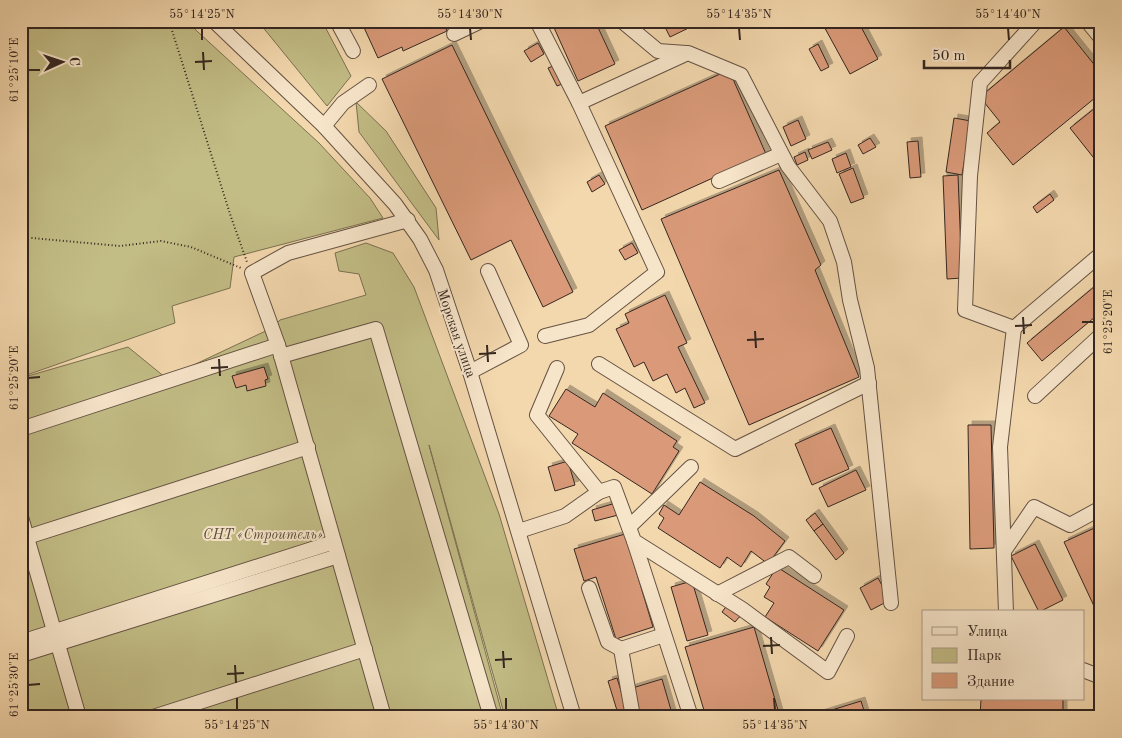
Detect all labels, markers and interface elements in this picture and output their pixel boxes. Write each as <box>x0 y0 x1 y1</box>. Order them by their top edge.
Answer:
text: 55°14'25"N <box>169 8 235 21</box>
text: 55°14'30"N <box>437 8 503 21</box>
text: 55°14'35"N <box>706 8 772 21</box>
text: 55°14'40"N <box>975 8 1041 21</box>
text: 61°25'10"E <box>8 38 21 102</box>
north arrow <box>38 38 88 88</box>
scale bar <box>924 38 1011 70</box>
text: 50 m <box>932 49 966 64</box>
text: С <box>67 56 81 66</box>
street label: Морская улица <box>434 287 478 380</box>
text: 61°25'20"E <box>1102 290 1115 354</box>
text: 61°25'20"E <box>8 346 21 410</box>
park label: СНТ «Строитель» <box>203 528 323 543</box>
legend <box>922 610 1084 700</box>
text: Улица <box>967 625 1008 640</box>
text: Парк <box>967 649 1002 664</box>
text: 61°25'30"E <box>8 653 21 717</box>
text: Здание <box>967 675 1014 690</box>
text: 55°14'25"N <box>204 719 270 732</box>
text: 55°14'30"N <box>473 719 539 732</box>
text: 55°14'35"N <box>742 719 808 732</box>

